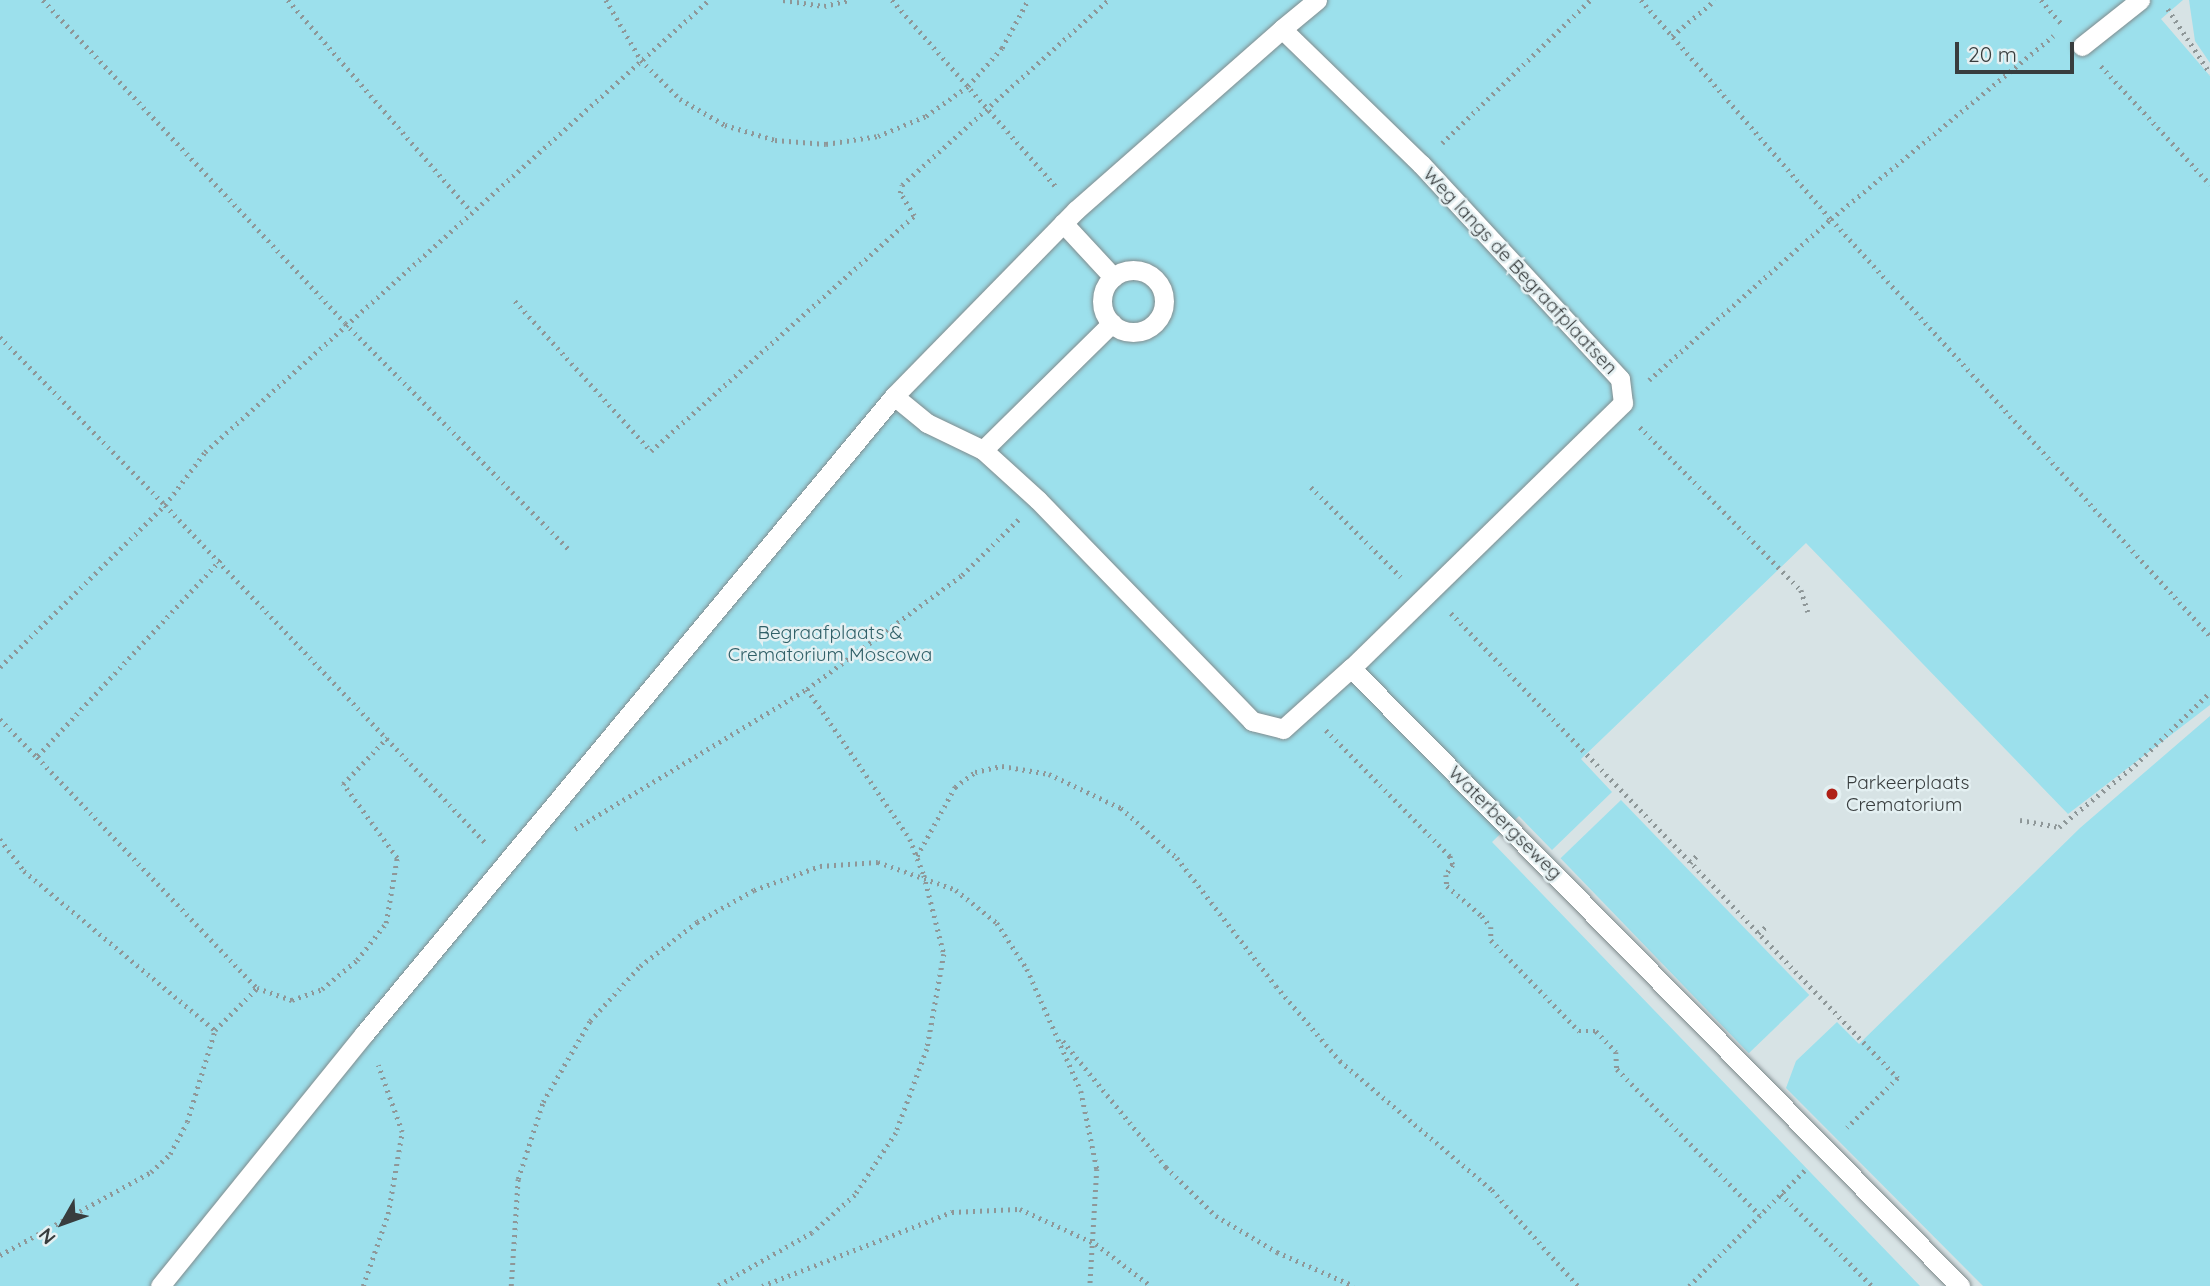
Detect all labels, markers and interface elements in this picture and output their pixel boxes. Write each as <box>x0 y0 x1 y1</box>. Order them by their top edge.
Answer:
scale bar <box>1958 28 2077 72</box>
text: 20 m <box>1968 41 2017 67</box>
street label: Weg langs de Begraafplaatsen <box>1418 163 1622 379</box>
park label: Begraafplaats & Crematorium Moscowa <box>728 622 932 666</box>
street label: Waterbergseweg <box>1443 761 1567 885</box>
place label: Parkeerplaats Crematorium <box>1846 772 1969 816</box>
marker: Parkeerplaats Crematorium <box>1824 786 1840 802</box>
north arrow <box>28 1188 98 1258</box>
text: N <box>33 1223 61 1250</box>

